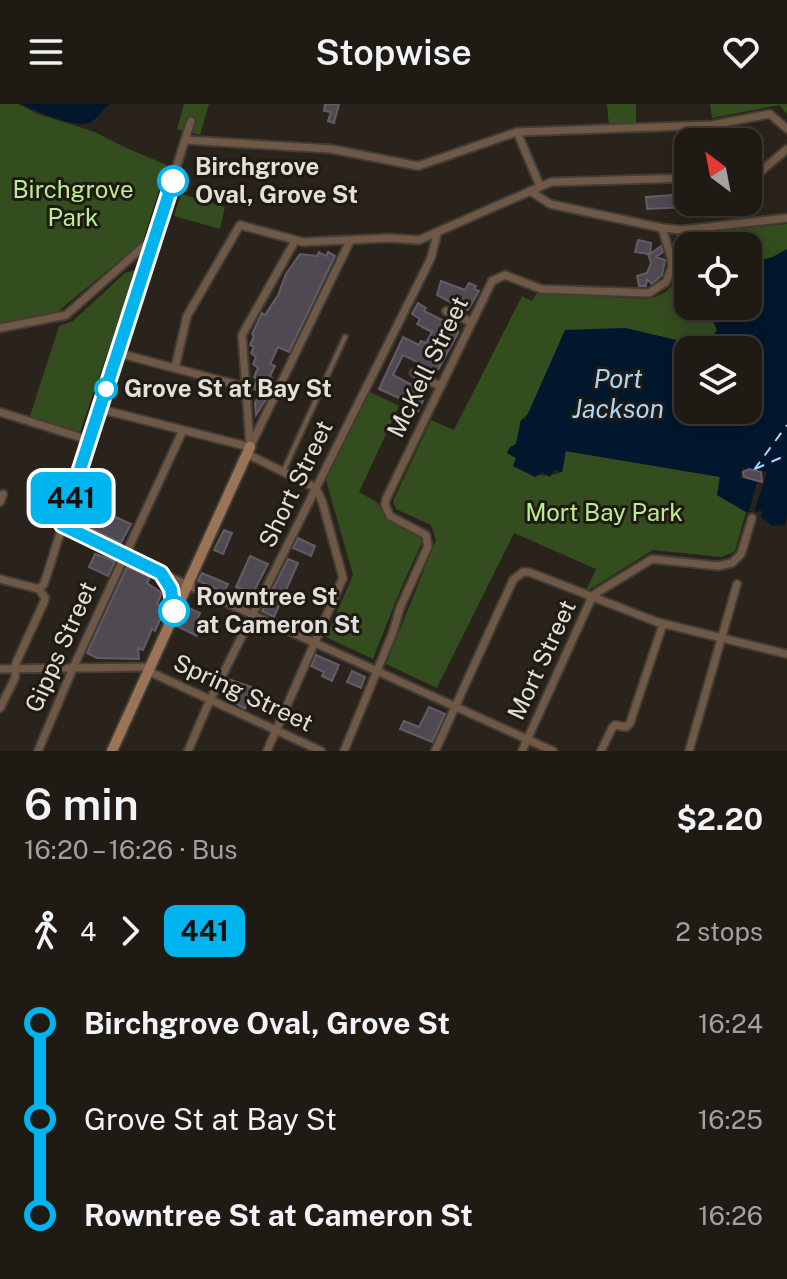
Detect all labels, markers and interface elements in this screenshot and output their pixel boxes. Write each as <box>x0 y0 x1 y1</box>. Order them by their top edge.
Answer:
icon: menu <box>24 30 68 74</box>
icon: heart <box>719 30 763 74</box>
text: Stopwise <box>315 31 472 73</box>
north arrow <box>674 128 762 216</box>
map controls <box>674 128 762 424</box>
place label: Birchgrove Oval, Grove St <box>195 152 358 208</box>
marker: Birchgrove Oval, Grove St <box>158 166 188 196</box>
park label: Birchgrove Park <box>12 175 134 231</box>
button: locate <box>674 232 762 320</box>
street label: McKell Street <box>381 291 473 442</box>
button: layers <box>674 336 762 424</box>
water label: Port Jackson <box>572 363 664 424</box>
place label: Grove St at Bay St <box>124 374 332 402</box>
marker: Grove St at Bay St <box>95 378 117 400</box>
street label: Short Street <box>252 415 338 552</box>
line badge: 441 <box>25 472 117 524</box>
text: 441 <box>47 481 95 514</box>
park label: Mort Bay Park <box>525 498 683 526</box>
street label: Gipps Street <box>19 577 101 716</box>
place label: Rowntree St at Cameron St <box>196 582 360 638</box>
street label: Mort Street <box>501 595 581 724</box>
marker: Rowntree St at Cameron St <box>159 596 189 626</box>
street label: Spring Street <box>169 648 318 737</box>
text: 6 min <box>24 778 139 830</box>
text: $2.20 <box>676 801 763 837</box>
text: 16:20 – 16:26 · Bus <box>24 834 237 865</box>
icon: walk <box>24 909 68 953</box>
icon: forward <box>108 909 152 953</box>
text: 441 <box>180 914 229 947</box>
text: 4 <box>80 916 96 947</box>
text: 2 stops <box>675 916 763 947</box>
text: Birchgrove Oval, Grove St <box>84 1005 450 1041</box>
text: 16:24 <box>698 1008 763 1039</box>
text: Grove St at Bay St <box>84 1101 337 1137</box>
text: 16:25 <box>698 1104 763 1135</box>
text: Rowntree St at Cameron St <box>84 1197 473 1233</box>
text: 16:26 <box>698 1200 763 1231</box>

